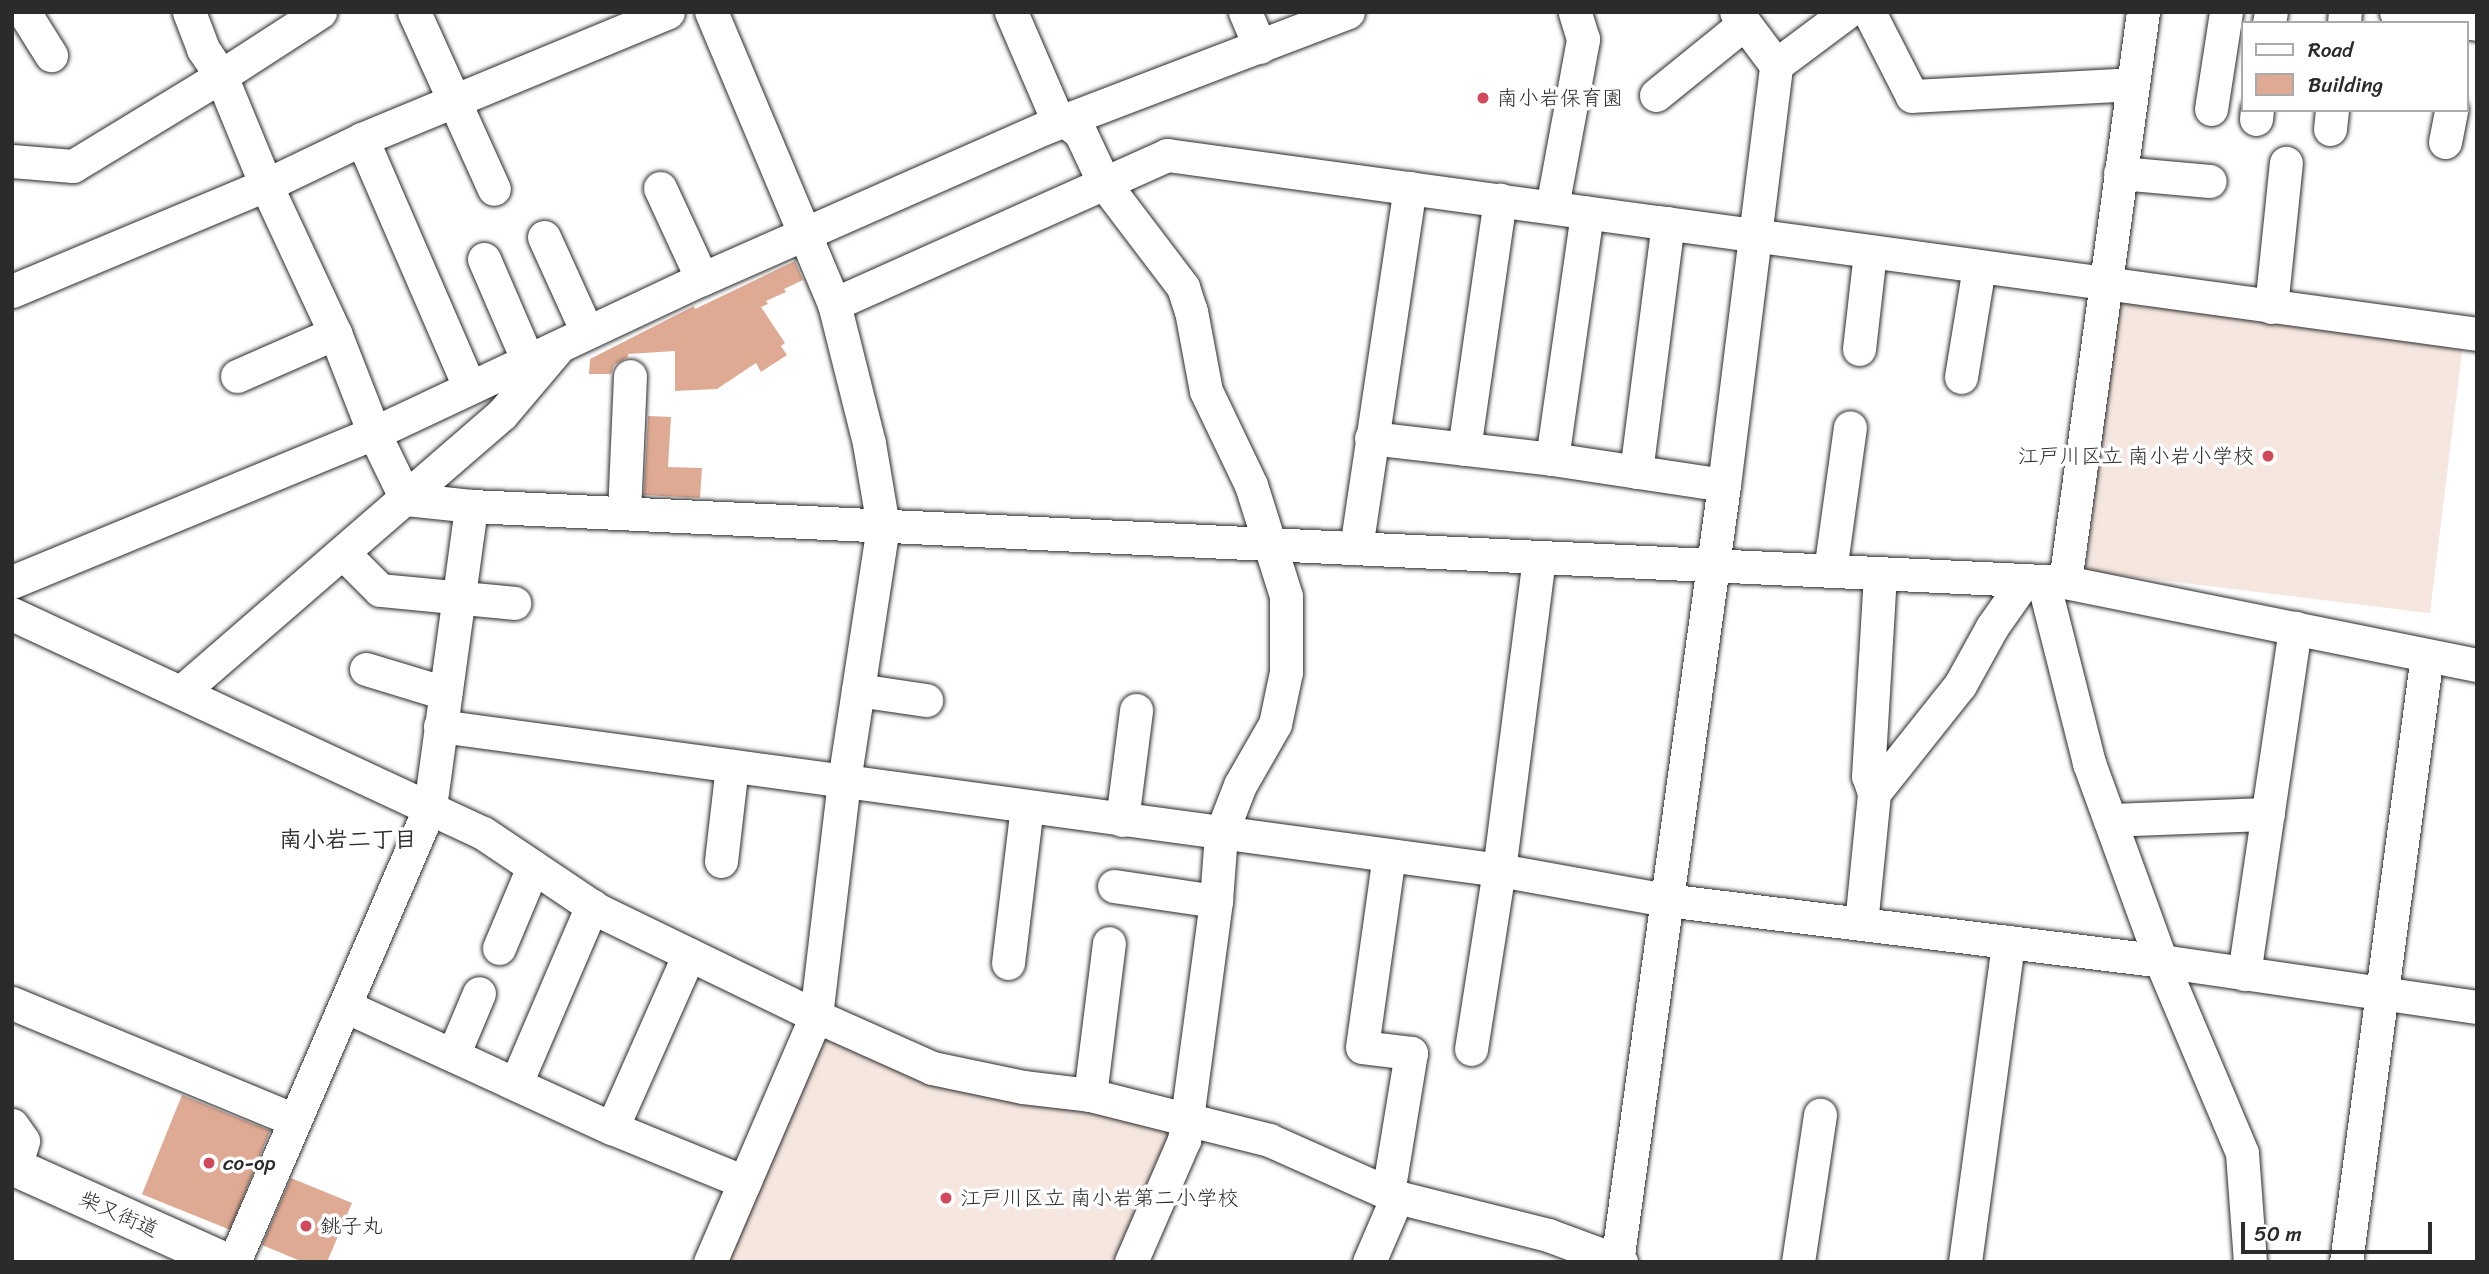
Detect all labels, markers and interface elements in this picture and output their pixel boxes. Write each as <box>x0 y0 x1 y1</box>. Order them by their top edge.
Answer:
legend <box>2240 21 2468 112</box>
text: Road <box>2308 31 2353 69</box>
text: Building <box>2308 66 2383 104</box>
place label: 南小岩保育園 <box>1497 85 1623 111</box>
marker: 南小岩保育園 <box>1475 90 1491 106</box>
place label: 江戸川区立 南小岩小学校 <box>2018 443 2254 469</box>
marker: 江戸川区立 南小岩小学校 <box>2260 448 2276 464</box>
district label: 南小岩二丁目 <box>279 826 417 854</box>
place label: co-op <box>223 1150 276 1176</box>
marker: co-op <box>201 1155 217 1171</box>
street label: 柴又街道 <box>76 1185 162 1243</box>
place label: 江戸川区立 南小岩第二小学校 <box>960 1185 1238 1211</box>
marker: 江戸川区立 南小岩第二小学校 <box>938 1190 954 1206</box>
scale bar <box>2244 1208 2435 1252</box>
place label: 銚子丸 <box>320 1213 383 1239</box>
text: 50 m <box>2254 1215 2302 1253</box>
marker: 銚子丸 <box>298 1218 314 1234</box>

